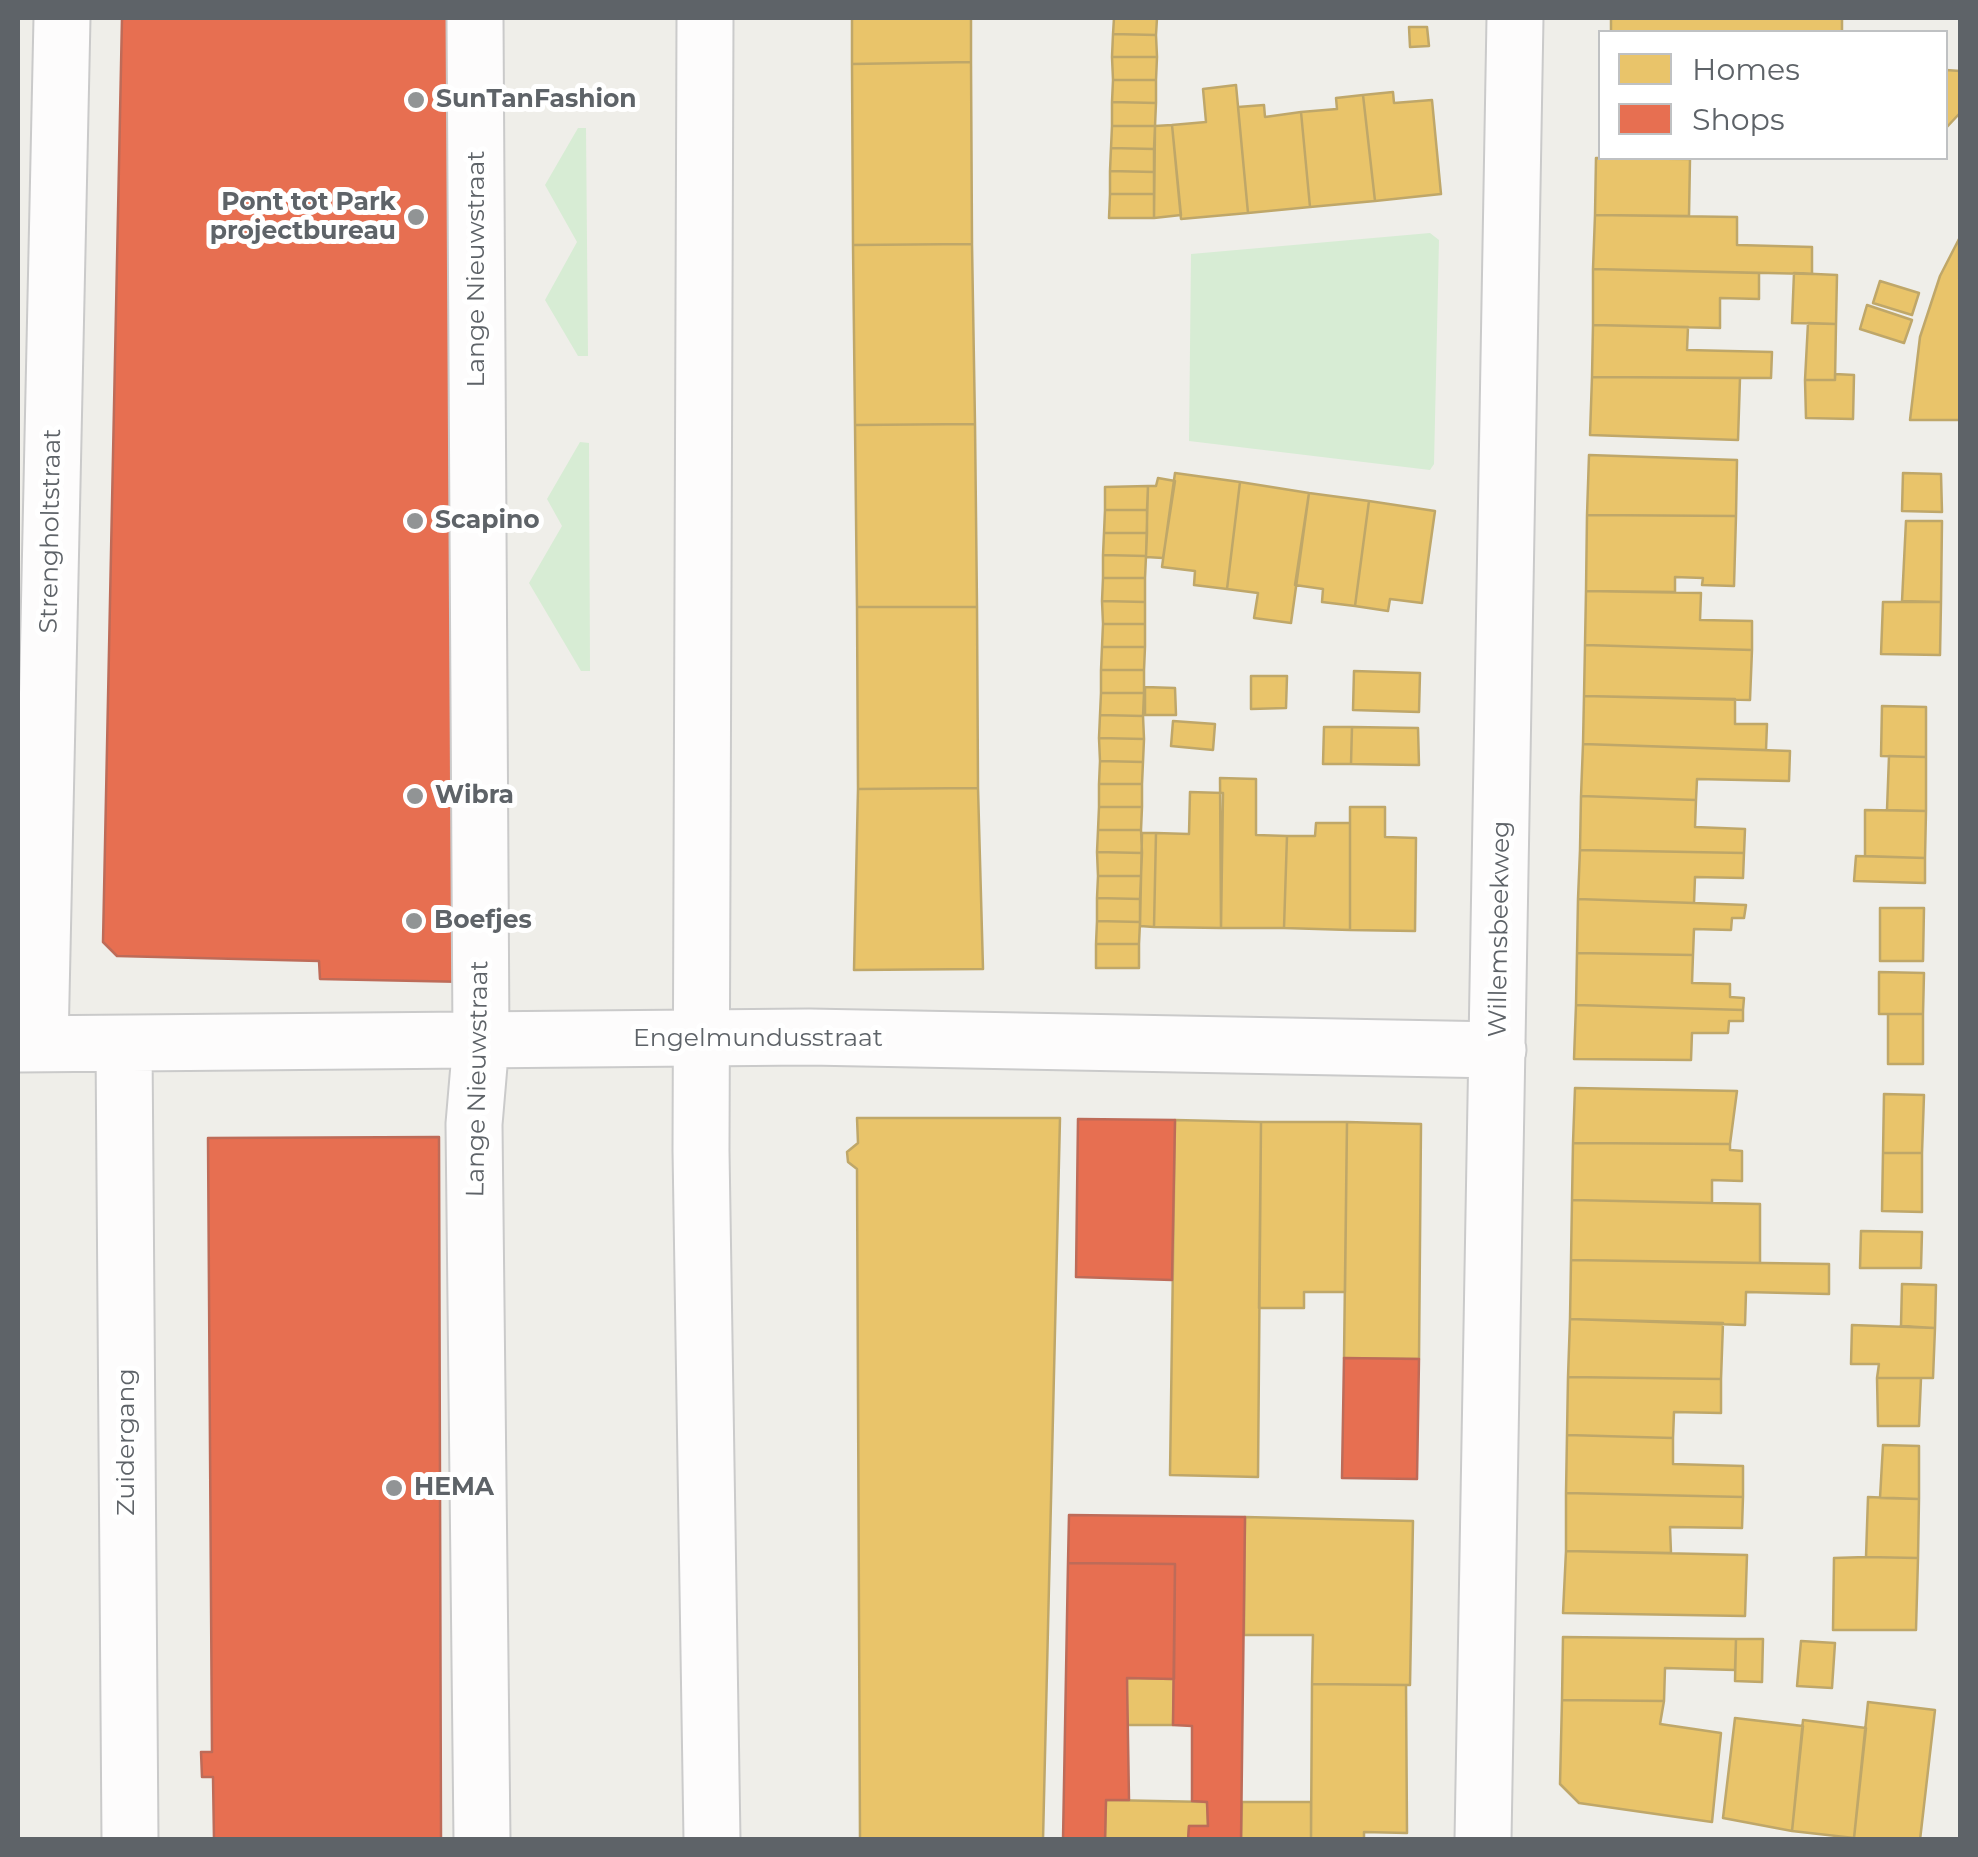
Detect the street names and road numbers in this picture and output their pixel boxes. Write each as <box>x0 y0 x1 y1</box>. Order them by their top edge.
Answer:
street label: Lange Nieuwstraat <box>462 151 492 387</box>
street label: Strengholtstraat <box>34 428 68 634</box>
street label: Willemsbeekweg <box>1483 820 1517 1038</box>
street label: Lange Nieuwstraat <box>461 960 495 1198</box>
street label: Engelmundusstraat <box>633 1024 883 1054</box>
street label: Zuidergang <box>112 1368 142 1516</box>

